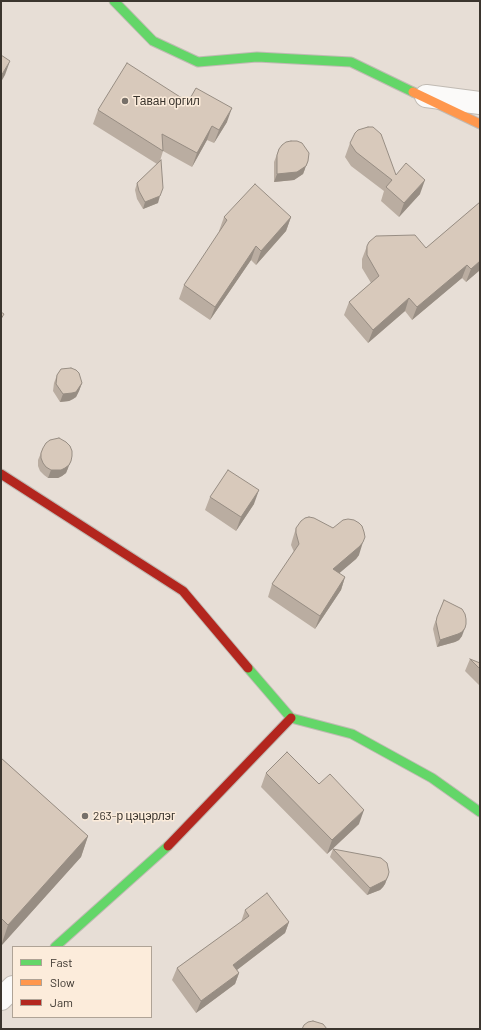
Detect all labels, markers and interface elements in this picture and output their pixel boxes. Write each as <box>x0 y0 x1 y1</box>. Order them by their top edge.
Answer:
place label: Таван оргил <box>133 94 200 108</box>
marker: Таван оргил <box>120 96 130 106</box>
place label: 263-р цэцэрлэг <box>93 809 175 823</box>
marker: 263-р цэцэрлэг <box>80 811 90 821</box>
legend <box>12 946 152 1018</box>
text: Fast <box>50 955 73 969</box>
text: Slow <box>50 975 75 989</box>
text: Jam <box>50 995 73 1009</box>

